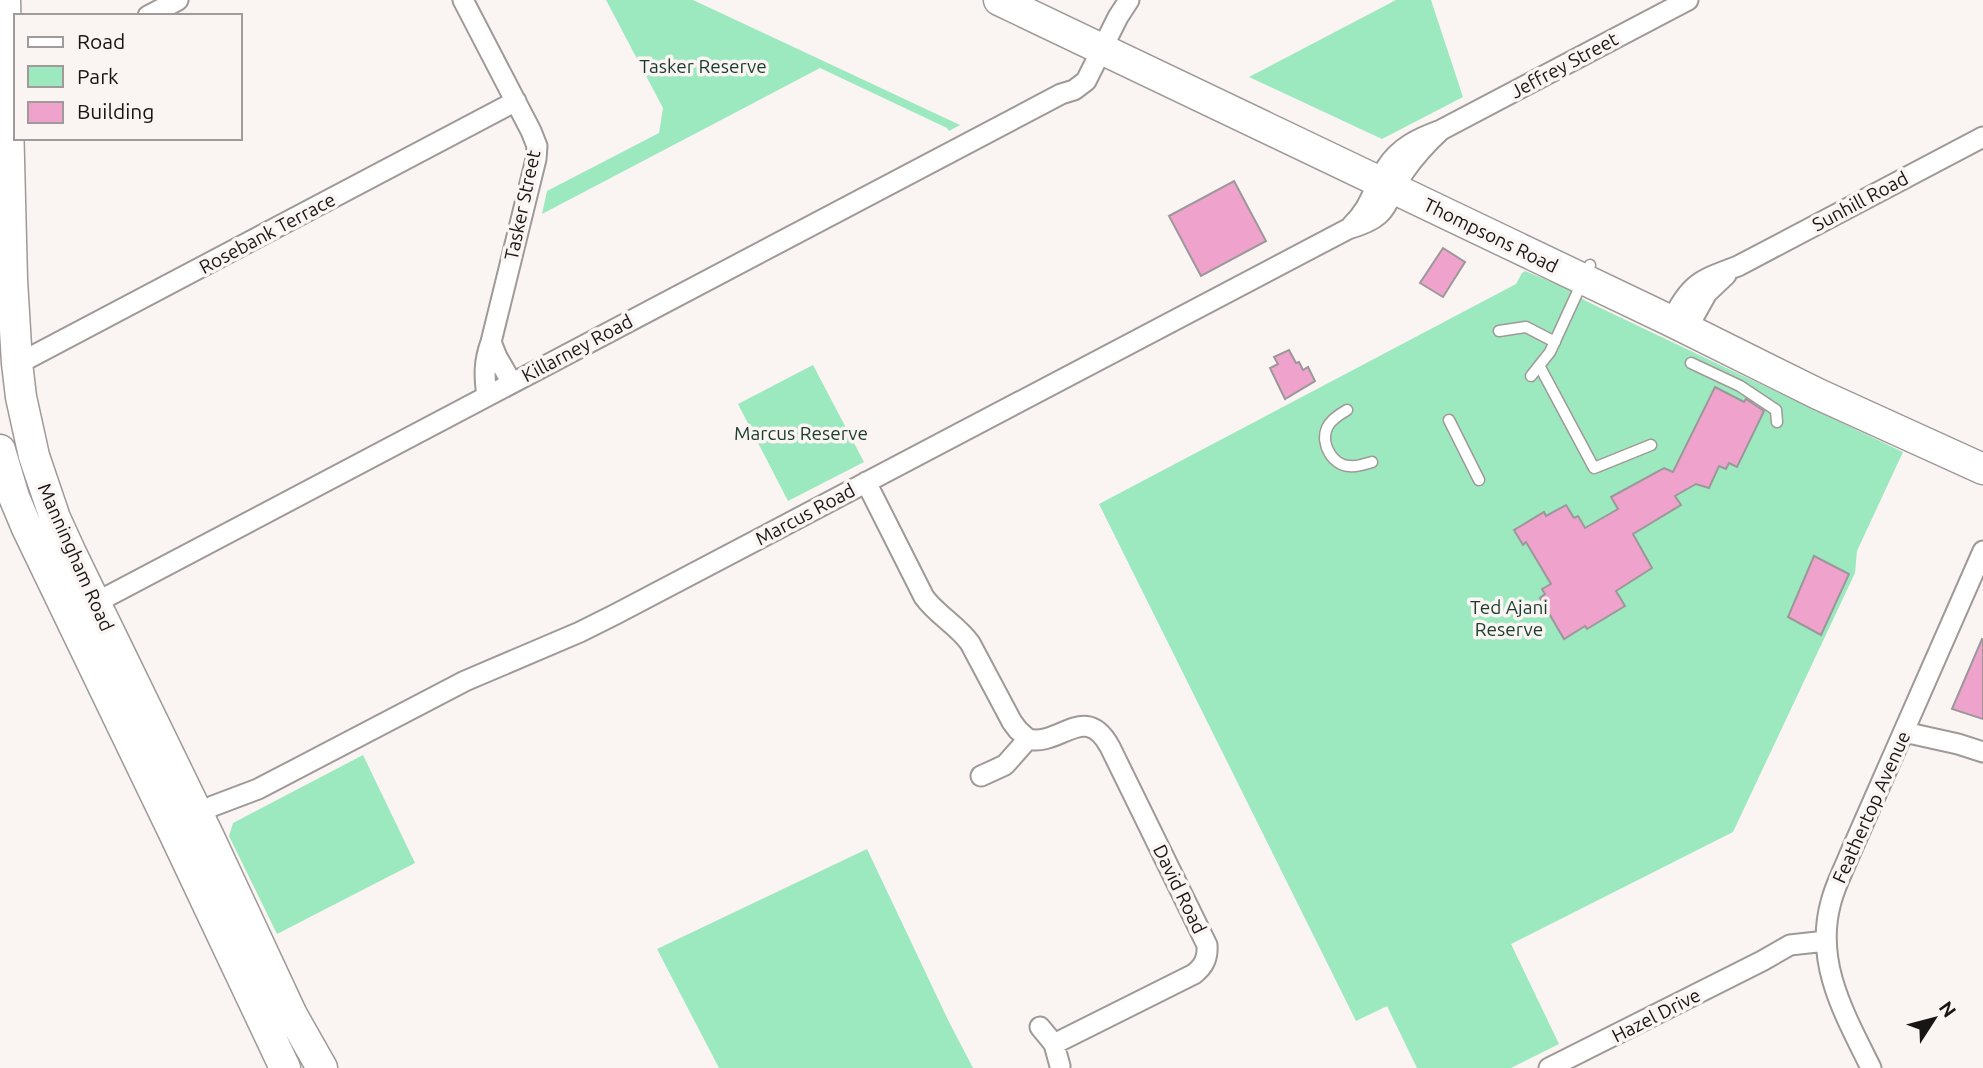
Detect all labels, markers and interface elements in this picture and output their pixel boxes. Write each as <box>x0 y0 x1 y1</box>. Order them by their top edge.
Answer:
legend <box>14 14 242 140</box>
street label: Jeffrey Street <box>1507 27 1622 103</box>
text: Road <box>77 29 125 53</box>
park label: Tasker Reserve <box>639 55 767 77</box>
text: Park <box>77 64 119 88</box>
text: Building <box>77 99 154 123</box>
street label: Tasker Street <box>500 147 545 262</box>
street label: Sunhill Road <box>1808 167 1912 235</box>
street label: Rosebank Terrace <box>195 188 339 278</box>
street label: Thompsons Road <box>1420 193 1562 277</box>
street label: Killarney Road <box>518 310 636 386</box>
park label: Marcus Reserve <box>734 422 868 444</box>
street label: Marcus Road <box>751 479 859 549</box>
street label: Manningham Road <box>34 480 118 634</box>
park label: Ted Ajani Reserve <box>1470 596 1548 640</box>
street label: Feathertop Avenue <box>1828 727 1914 887</box>
street label: David Road <box>1149 841 1211 937</box>
street label: Hazel Drive <box>1608 983 1704 1047</box>
north arrow <box>1899 984 1969 1054</box>
text: N <box>1935 997 1961 1021</box>

